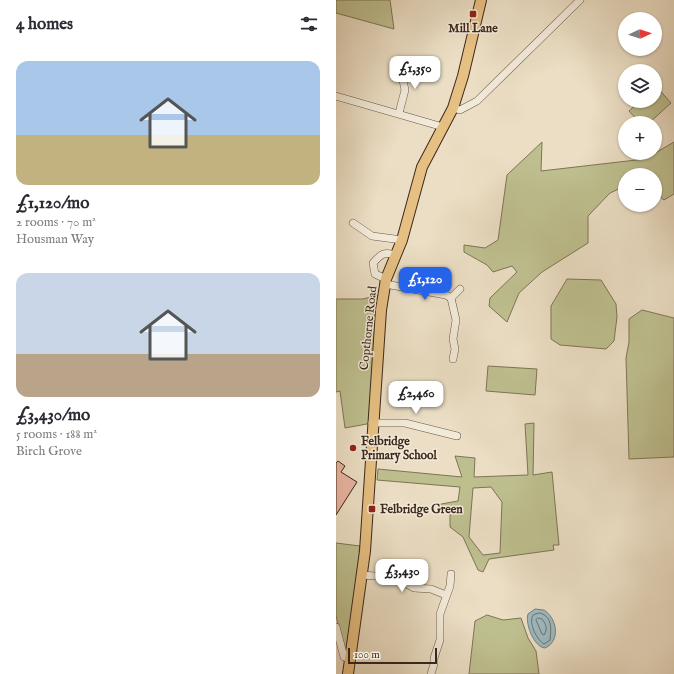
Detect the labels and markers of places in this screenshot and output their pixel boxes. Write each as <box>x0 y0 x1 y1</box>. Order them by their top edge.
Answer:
marker: Mill Lane <box>468 9 478 19</box>
place label: Mill Lane <box>448 21 498 36</box>
pin: £1,350 <box>382 56 448 90</box>
pin: £1,120 <box>392 267 458 301</box>
pin: £2,460 <box>383 381 449 415</box>
place label: Felbridge Primary School <box>361 434 437 464</box>
marker: Felbridge Primary School <box>348 443 358 453</box>
place label: Felbridge Green <box>380 502 463 518</box>
marker: Felbridge Green <box>367 504 377 514</box>
pin: £3,430 <box>369 559 435 593</box>

